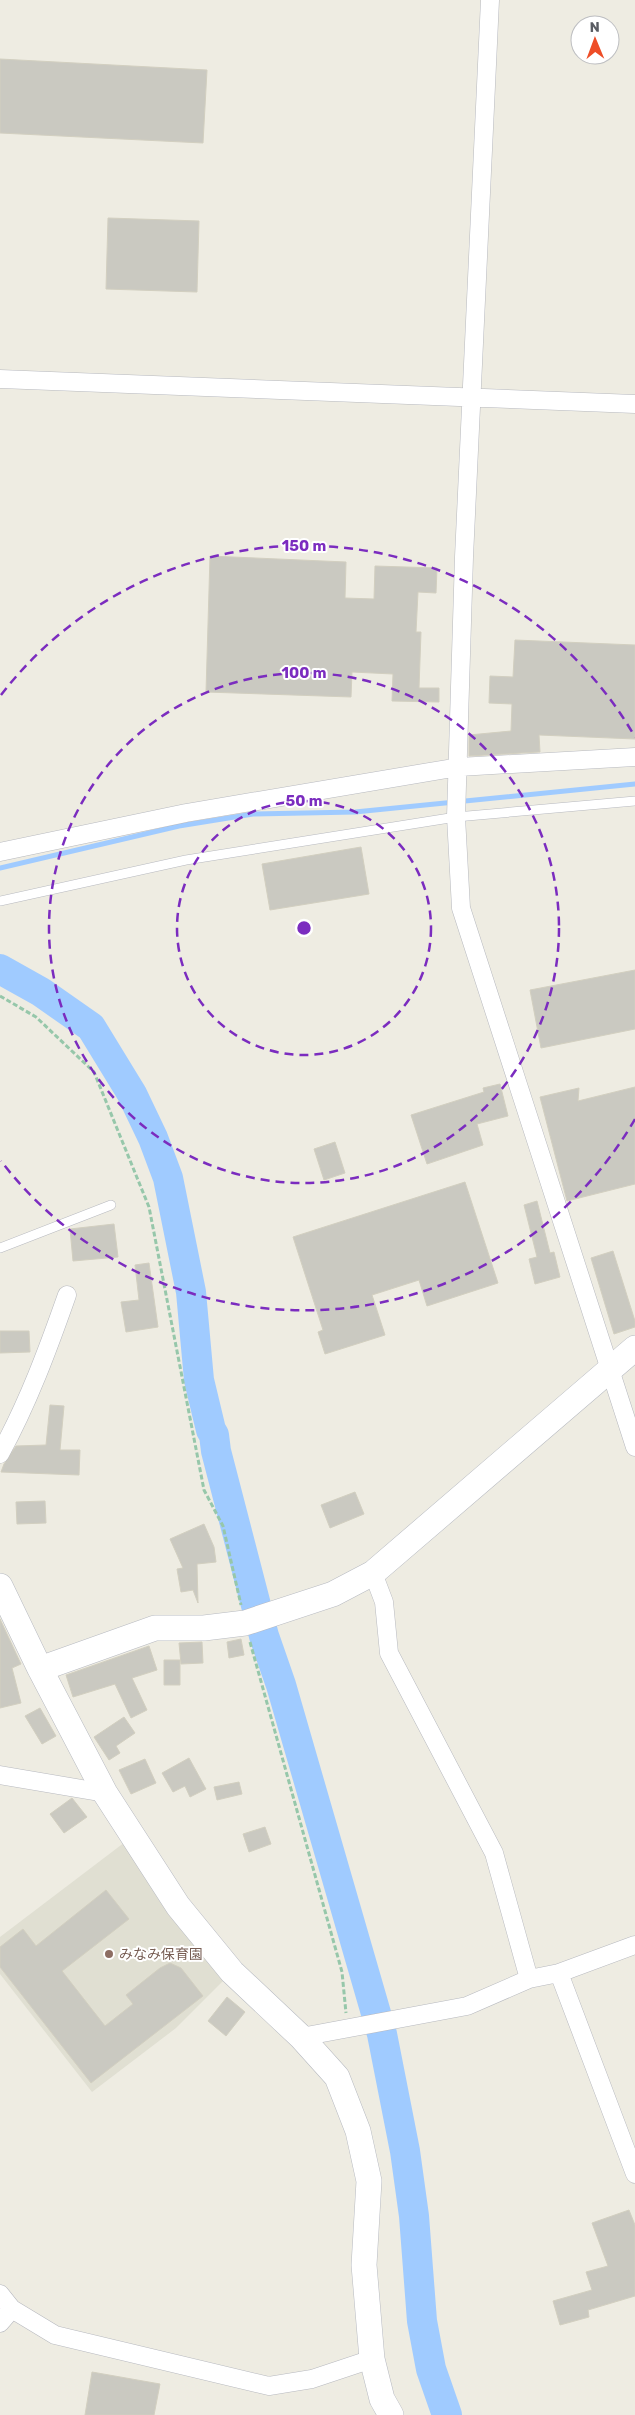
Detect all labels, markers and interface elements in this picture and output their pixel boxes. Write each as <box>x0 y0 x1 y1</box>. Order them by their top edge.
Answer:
north arrow <box>570 15 620 65</box>
text: N <box>590 19 600 36</box>
text: 150 m <box>282 537 326 555</box>
text: 100 m <box>282 664 326 682</box>
text: 50 m <box>286 792 322 810</box>
centre of rings <box>295 919 313 937</box>
place label: みなみ保育園 <box>119 1946 203 1963</box>
marker: みなみ保育園 <box>103 1948 115 1960</box>

